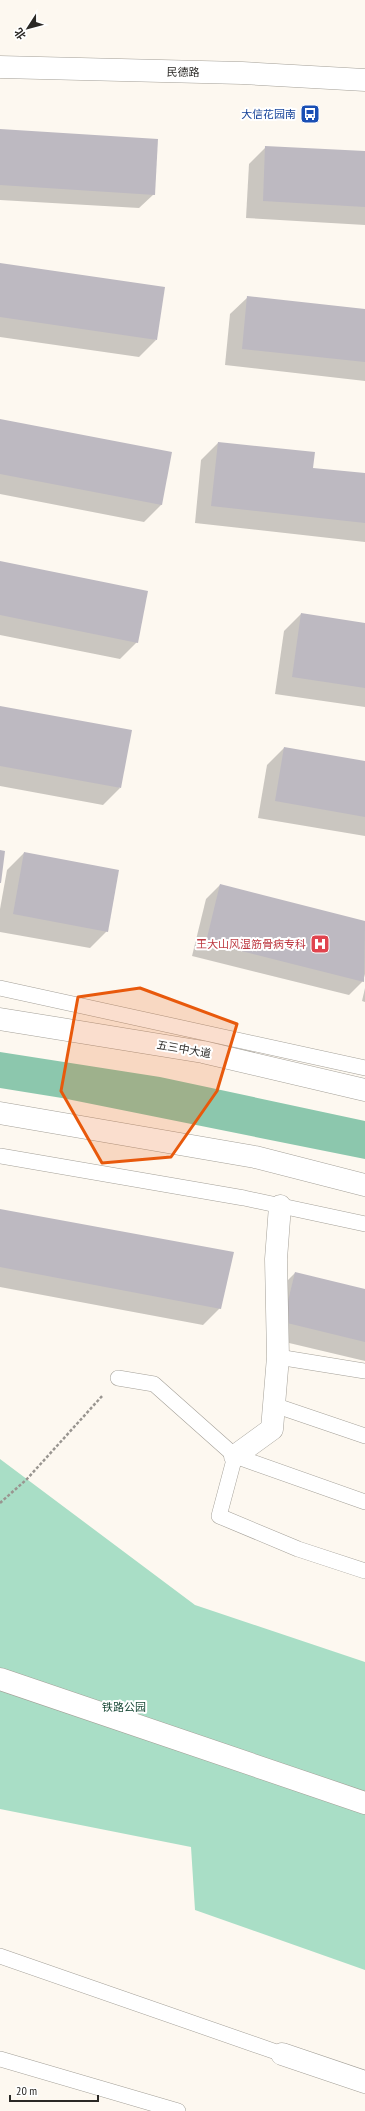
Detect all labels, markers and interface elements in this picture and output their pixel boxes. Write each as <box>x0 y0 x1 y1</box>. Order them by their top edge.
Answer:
north arrow <box>8 8 48 48</box>
text: 北 <box>11 25 29 42</box>
street label: 民德路 <box>166 65 200 79</box>
bus stop icon: 大信花园南 <box>299 103 321 125</box>
place label: 大信花园南 <box>241 107 296 121</box>
hospital icon: 王大山风湿筋骨病专科 <box>309 933 331 955</box>
place label: 王大山风湿筋骨病专科 <box>196 937 306 951</box>
street label: 五三中大道 <box>156 1037 212 1061</box>
park label: 铁路公园 <box>102 1700 146 1714</box>
scale bar <box>10 2077 98 2103</box>
text: 20 m <box>16 2083 37 2098</box>

